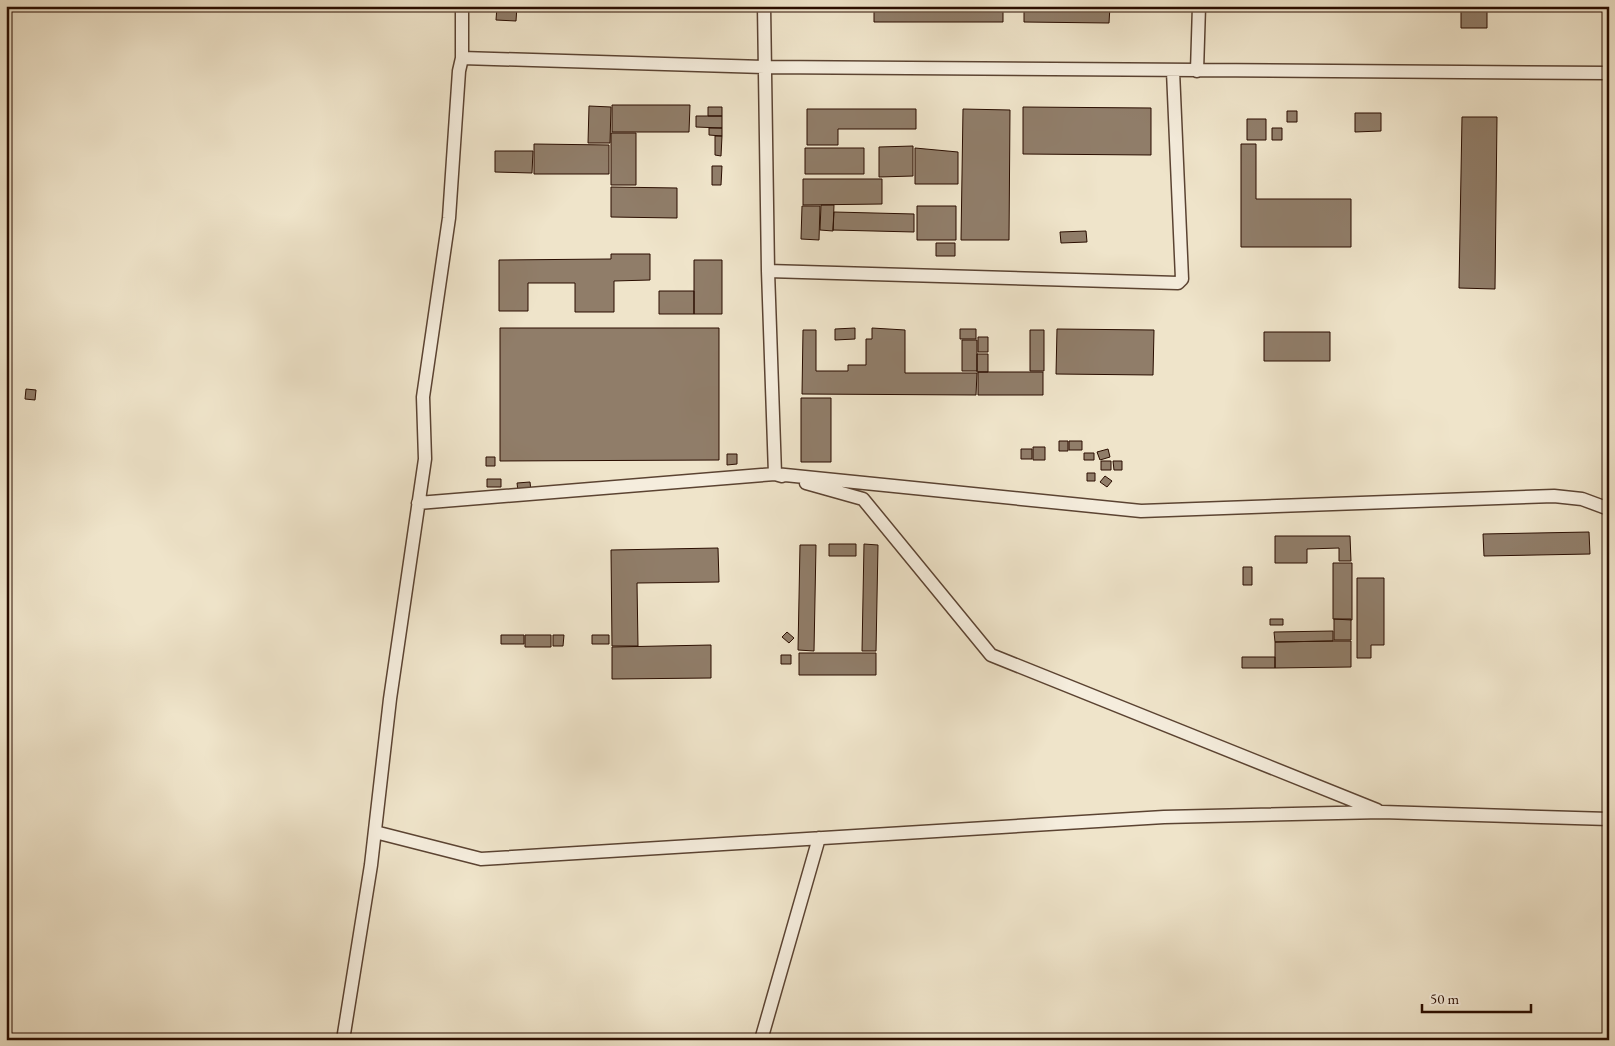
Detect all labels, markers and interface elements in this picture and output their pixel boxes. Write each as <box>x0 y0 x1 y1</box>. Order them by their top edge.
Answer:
scale bar <box>1422 981 1531 1013</box>
text: 50 m <box>1430 989 1459 1008</box>

